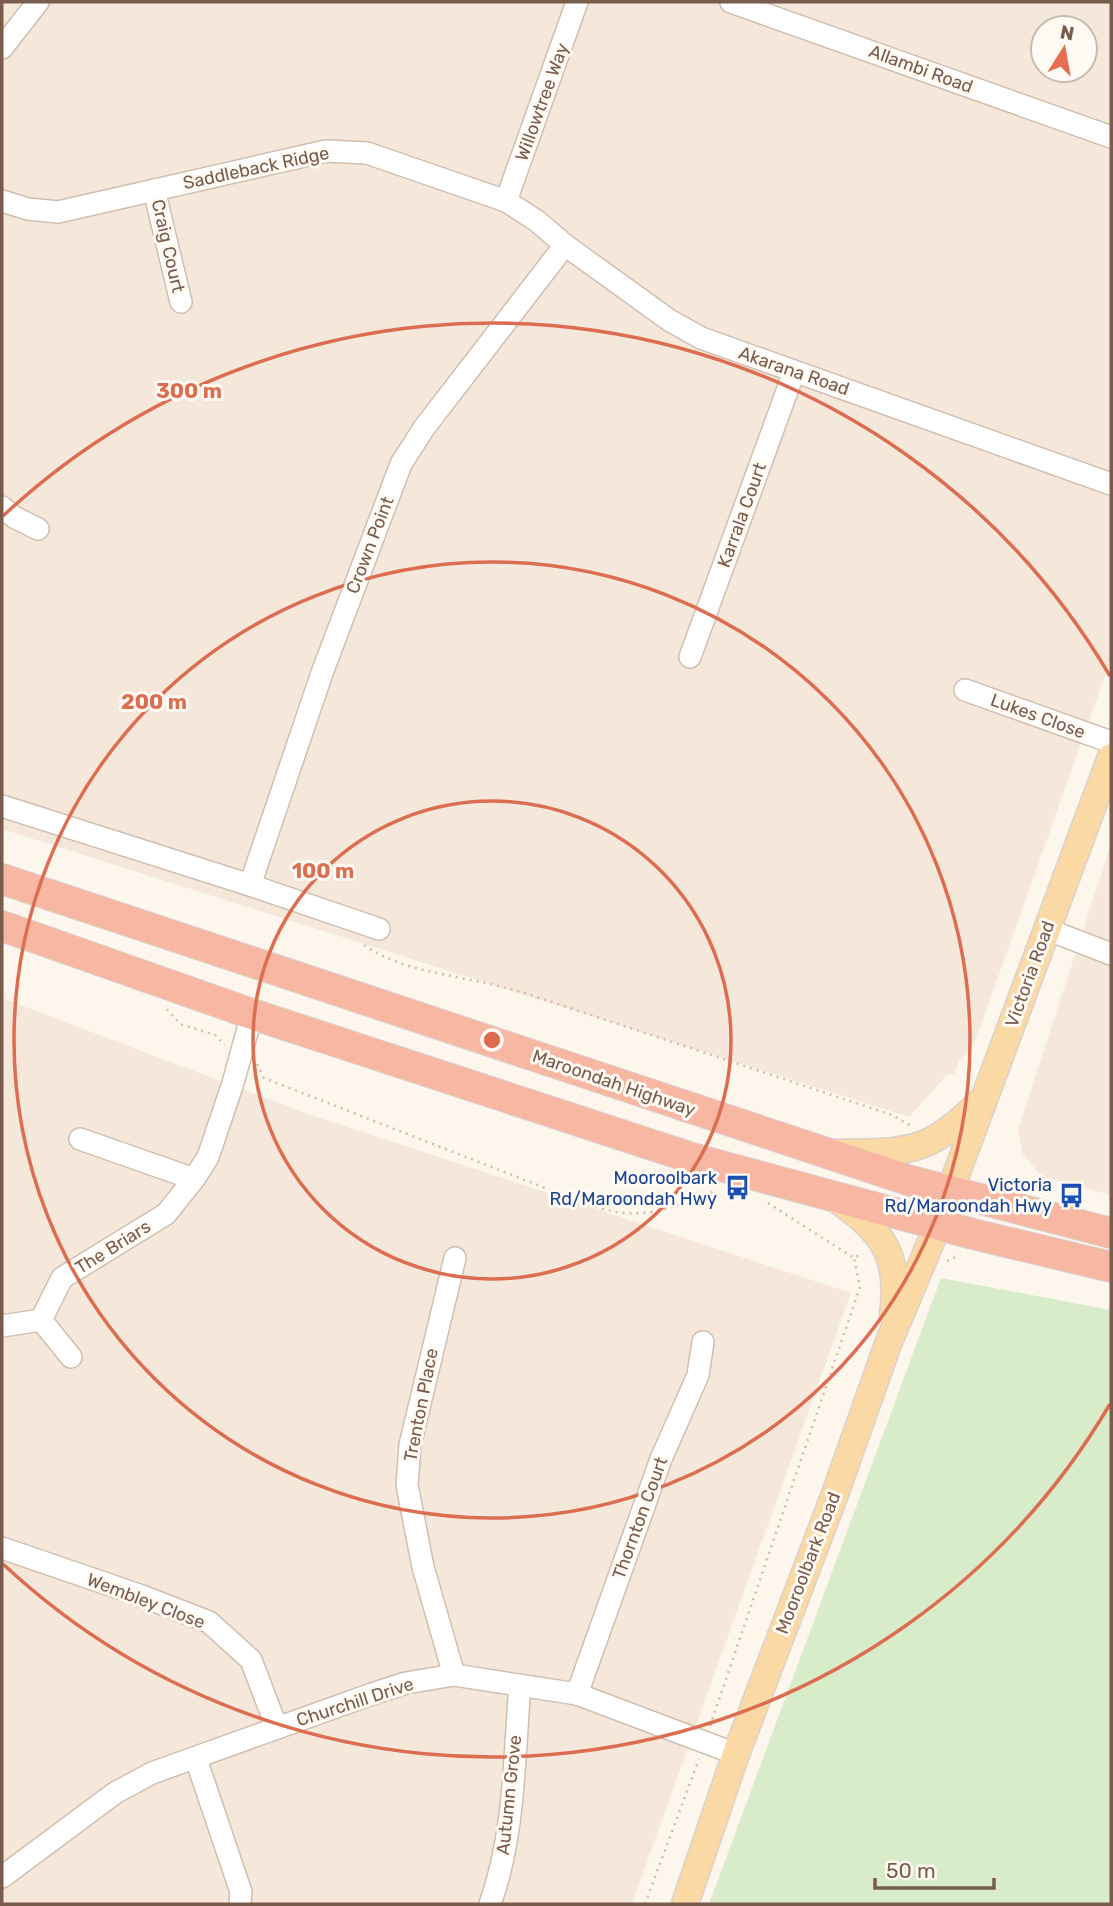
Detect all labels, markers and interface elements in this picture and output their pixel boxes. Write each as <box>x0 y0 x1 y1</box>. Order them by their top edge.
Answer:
north arrow <box>1029 14 1099 84</box>
text: N <box>1058 20 1076 45</box>
street label: Willowtree Way <box>511 40 574 164</box>
street label: Allambi Road <box>866 40 976 98</box>
street label: Saddleback Ridge <box>181 142 331 194</box>
street label: Craig Court <box>147 197 189 295</box>
street label: Akarana Road <box>736 342 852 400</box>
text: 300 m <box>156 378 222 403</box>
street label: Karrala Court <box>713 460 771 570</box>
street label: Crown Point <box>341 493 399 597</box>
text: 200 m <box>121 689 187 714</box>
street label: Lukes Close <box>988 689 1088 743</box>
text: 100 m <box>292 858 354 883</box>
street label: Victoria Road <box>1001 918 1059 1030</box>
centre of rings <box>480 1028 504 1052</box>
street label: Maroondah Highway <box>530 1045 699 1121</box>
place label: Mooroolbark Rd/Maroondah Hwy <box>550 1167 718 1210</box>
bus stop icon: Mooroolbark Rd/Maroondah Hwy <box>723 1174 751 1202</box>
place label: Victoria Rd/Maroondah Hwy <box>885 1174 1052 1217</box>
bus stop icon: Victoria Rd/Maroondah Hwy <box>1058 1181 1086 1209</box>
street label: The Briars <box>71 1215 155 1279</box>
street label: Trenton Place <box>399 1346 443 1464</box>
street label: Thornton Court <box>608 1454 672 1582</box>
street label: Mooroolbark Road <box>771 1489 845 1637</box>
street label: Wembley Close <box>84 1568 208 1634</box>
street label: Churchill Drive <box>293 1673 417 1731</box>
street label: Autumn Grove <box>492 1734 526 1856</box>
scale bar <box>875 1846 994 1890</box>
text: 50 m <box>886 1858 936 1883</box>

